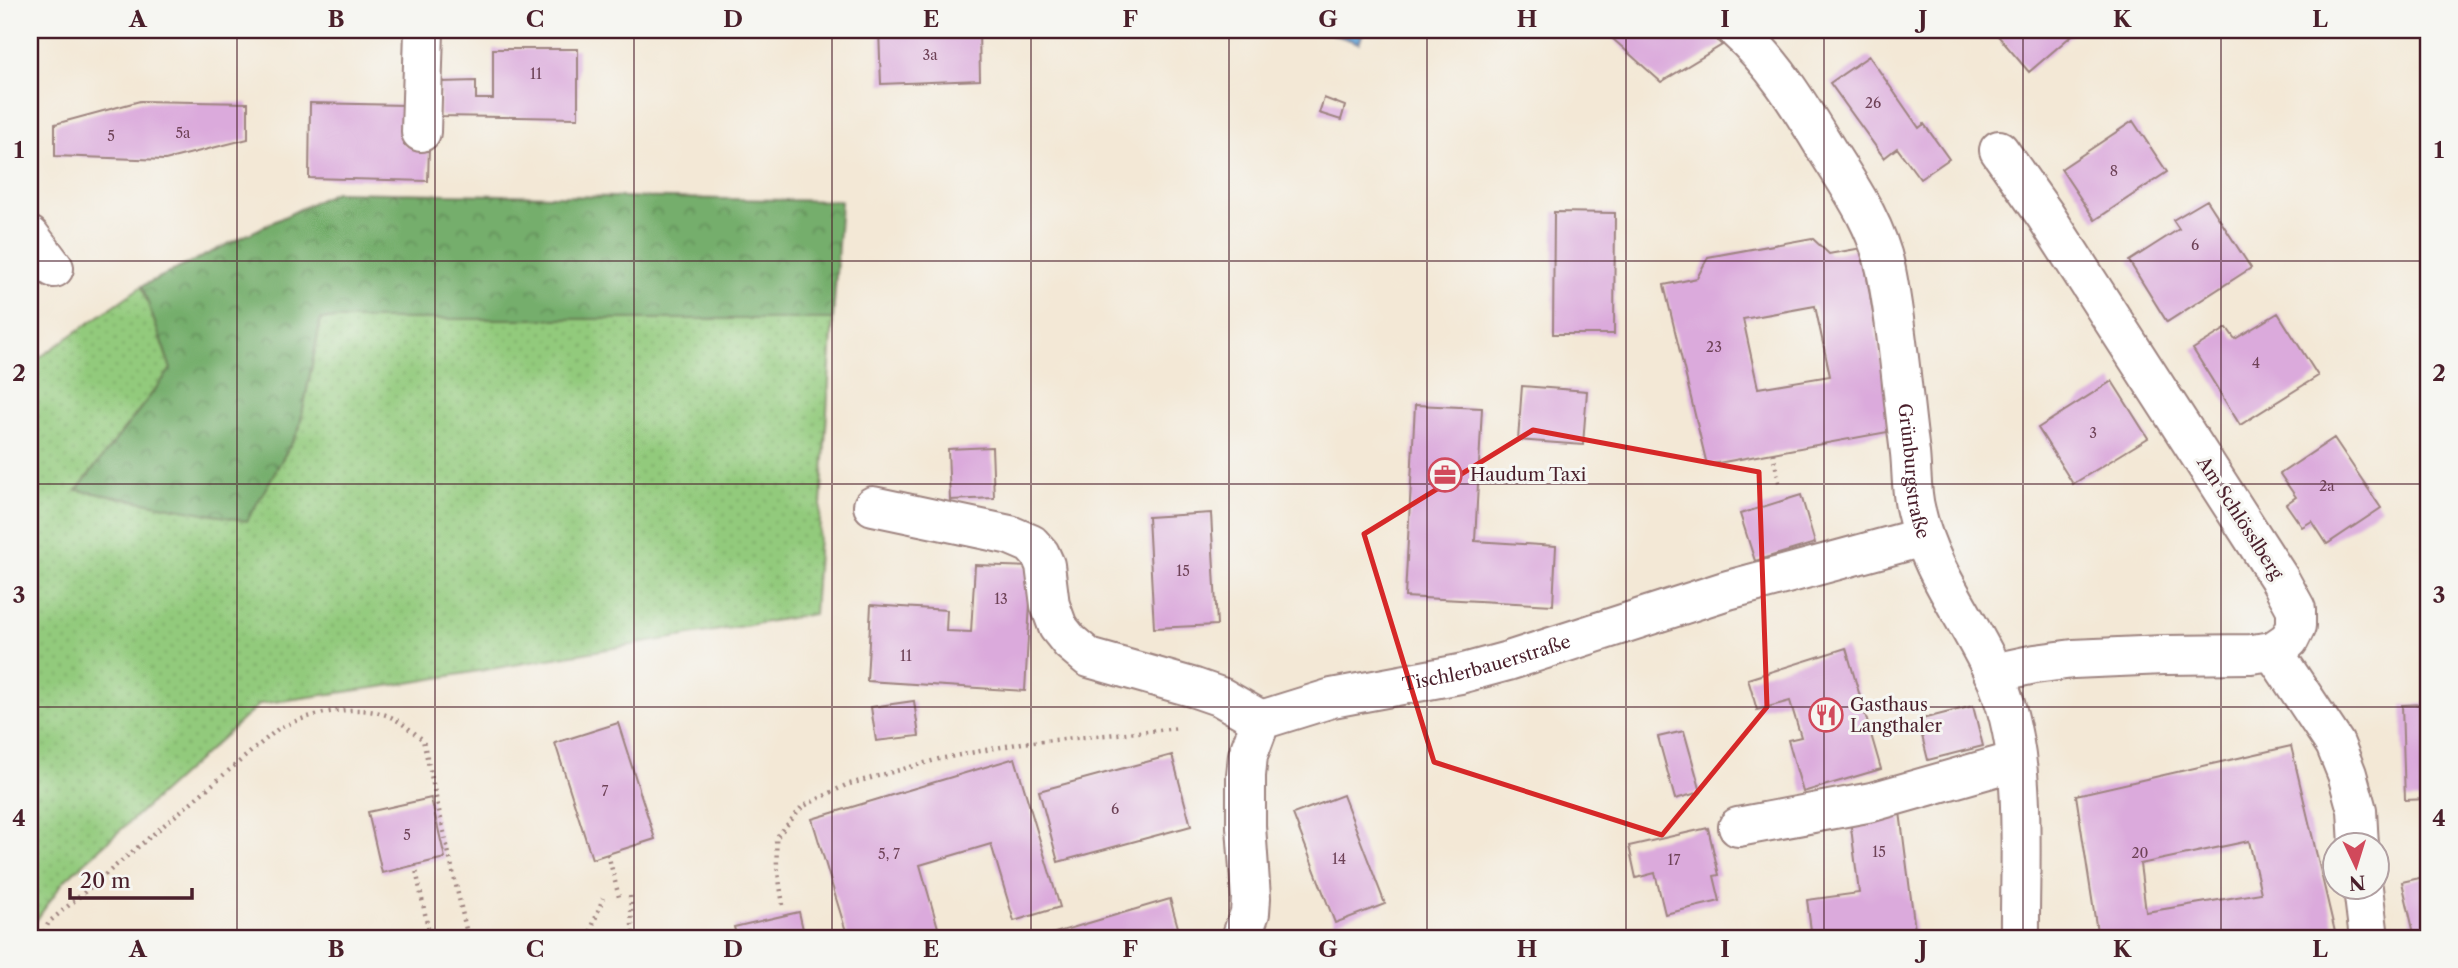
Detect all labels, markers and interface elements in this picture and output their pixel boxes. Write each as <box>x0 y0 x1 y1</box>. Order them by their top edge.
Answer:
text: A <box>128 5 148 33</box>
text: B <box>327 5 345 33</box>
text: C <box>526 5 544 33</box>
text: D <box>723 5 743 33</box>
text: E <box>923 5 939 33</box>
text: F <box>1122 5 1138 33</box>
text: G <box>1318 5 1338 33</box>
text: H <box>1517 5 1538 33</box>
text: I <box>1720 5 1730 33</box>
text: J <box>1914 5 1928 33</box>
text: K <box>2113 5 2132 33</box>
text: L <box>2312 5 2328 33</box>
house number: 3a <box>922 46 938 64</box>
house number: 11 <box>530 65 542 83</box>
house number: 26 <box>1865 94 1881 112</box>
house number: 5a <box>176 124 191 142</box>
house number: 5 <box>107 127 115 145</box>
text: 1 <box>14 136 25 164</box>
text: 1 <box>2434 136 2445 164</box>
house number: 8 <box>2110 162 2118 180</box>
house number: 6 <box>2191 236 2199 254</box>
house number: 23 <box>1706 338 1722 356</box>
house number: 4 <box>2252 354 2260 372</box>
text: 2 <box>12 359 26 387</box>
text: 2 <box>2432 359 2446 387</box>
street label: Grünburgstraße <box>1893 402 1934 542</box>
house number: 3 <box>2089 424 2097 442</box>
street label: Am Schlösslberg <box>2192 452 2288 584</box>
office icon: Haudum Taxi <box>1426 456 1464 494</box>
place label: Haudum Taxi <box>1470 464 1587 486</box>
house number: 2a <box>2319 477 2335 495</box>
house number: 15 <box>1176 562 1190 580</box>
text: 3 <box>13 581 26 609</box>
text: 3 <box>2433 581 2446 609</box>
house number: 13 <box>994 590 1008 608</box>
street label: Tischlerbauerstraße <box>1401 631 1573 696</box>
house number: 11 <box>900 647 912 665</box>
place label: Gasthaus Langthaler <box>1850 694 1943 737</box>
restaurant icon: Gasthaus Langthaler <box>1807 696 1845 734</box>
house number: 7 <box>602 782 609 800</box>
house number: 6 <box>1111 800 1119 818</box>
text: 4 <box>12 804 26 832</box>
text: 4 <box>2432 804 2446 832</box>
house number: 5 <box>403 826 411 844</box>
north arrow <box>2322 832 2392 902</box>
house number: 15 <box>1872 843 1886 861</box>
house number: 20 <box>2132 844 2149 862</box>
house number: 5, 7 <box>878 845 900 863</box>
house number: 14 <box>1332 850 1346 868</box>
house number: 17 <box>1668 851 1680 869</box>
scale bar <box>70 856 192 900</box>
text: 20 m <box>80 868 131 893</box>
text: N <box>2348 870 2366 895</box>
text: A <box>128 935 148 963</box>
text: B <box>327 935 345 963</box>
text: C <box>526 935 544 963</box>
text: D <box>723 935 743 963</box>
text: E <box>923 935 939 963</box>
text: F <box>1122 935 1138 963</box>
text: G <box>1318 935 1338 963</box>
text: H <box>1517 935 1538 963</box>
text: I <box>1720 935 1730 963</box>
text: J <box>1914 935 1928 963</box>
text: K <box>2113 935 2132 963</box>
text: L <box>2312 935 2328 963</box>

